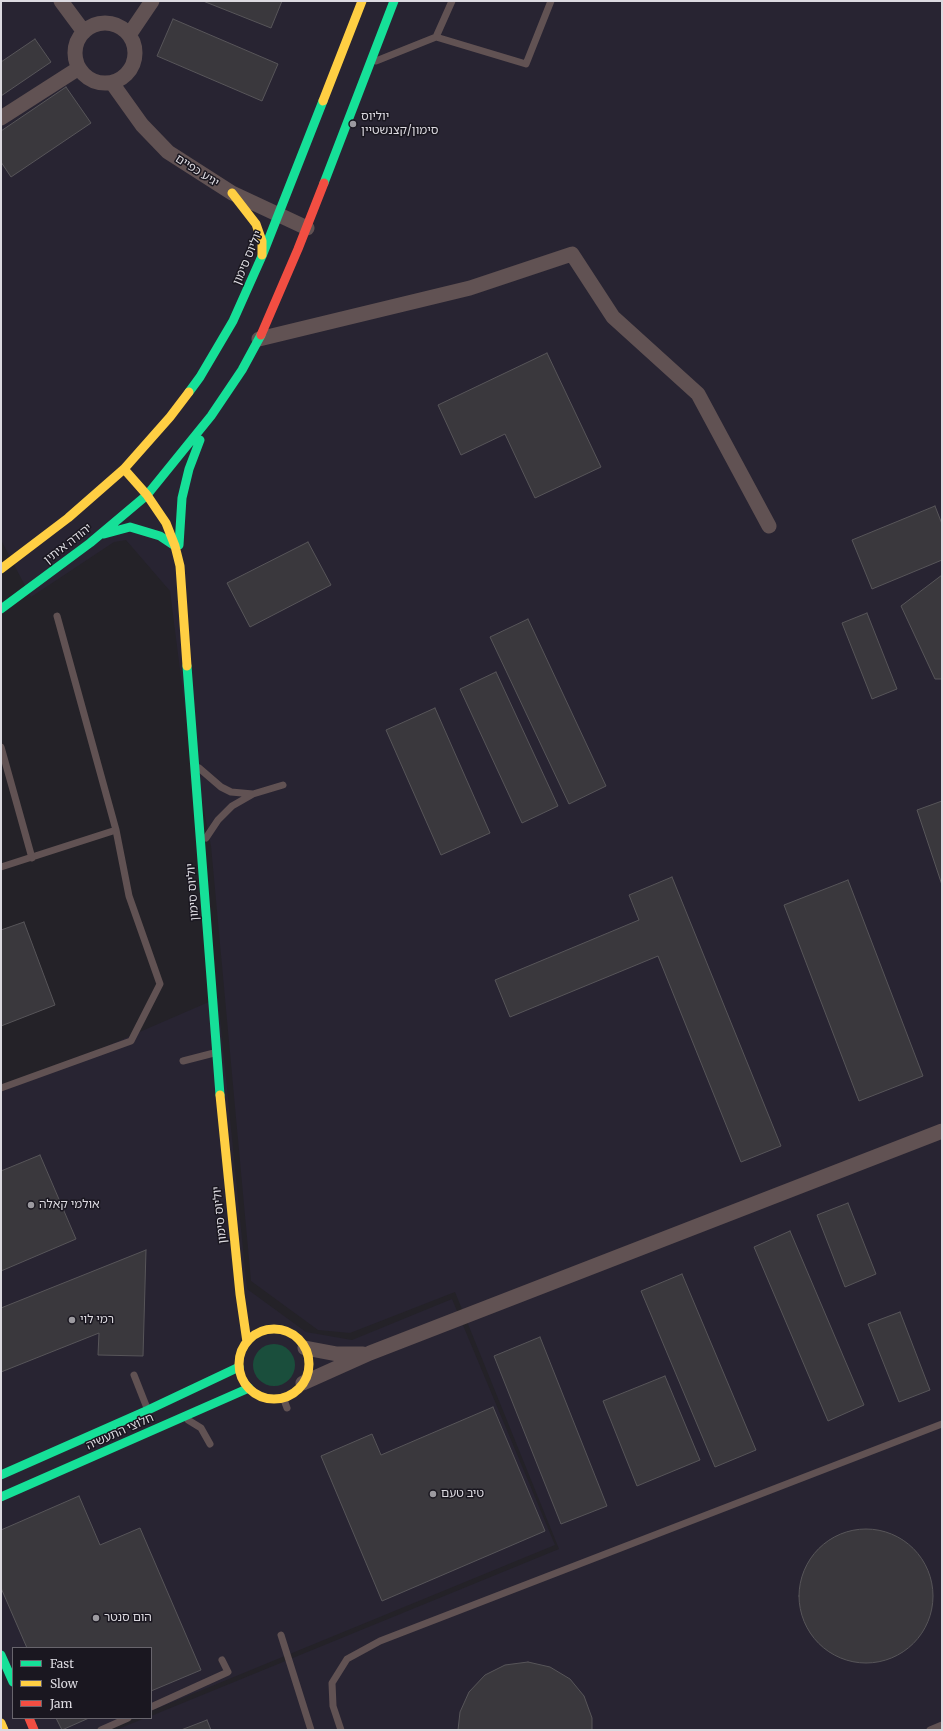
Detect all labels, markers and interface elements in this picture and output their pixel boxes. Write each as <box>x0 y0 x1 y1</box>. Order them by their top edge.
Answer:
place label: יוליוס סימון/קצנשטיין <box>361 110 438 138</box>
marker: יוליוס סימון/קצנשטיין <box>348 119 358 129</box>
street label: יגיע כפיים <box>172 152 222 190</box>
street label: יוליוס סימון <box>230 229 266 287</box>
street label: יהודה איתין <box>41 521 95 567</box>
street label: יוליוס סימון <box>184 863 202 921</box>
street label: יוליוס סימון <box>210 1186 230 1244</box>
place label: אולמי קאלה <box>39 1198 100 1212</box>
marker: אולמי קאלה <box>26 1200 36 1210</box>
place label: רמי לוי <box>80 1313 114 1327</box>
marker: רמי לוי <box>67 1315 77 1325</box>
street label: חלוצי התעשיה <box>84 1411 156 1453</box>
place label: טיב טעם <box>441 1487 484 1501</box>
marker: טיב טעם <box>428 1489 438 1499</box>
place label: הום סנטר <box>104 1611 152 1625</box>
marker: הום סנטר <box>91 1613 101 1623</box>
legend <box>12 1647 152 1719</box>
text: Fast <box>50 1656 74 1671</box>
text: Slow <box>50 1676 78 1691</box>
text: Jam <box>50 1696 72 1711</box>

